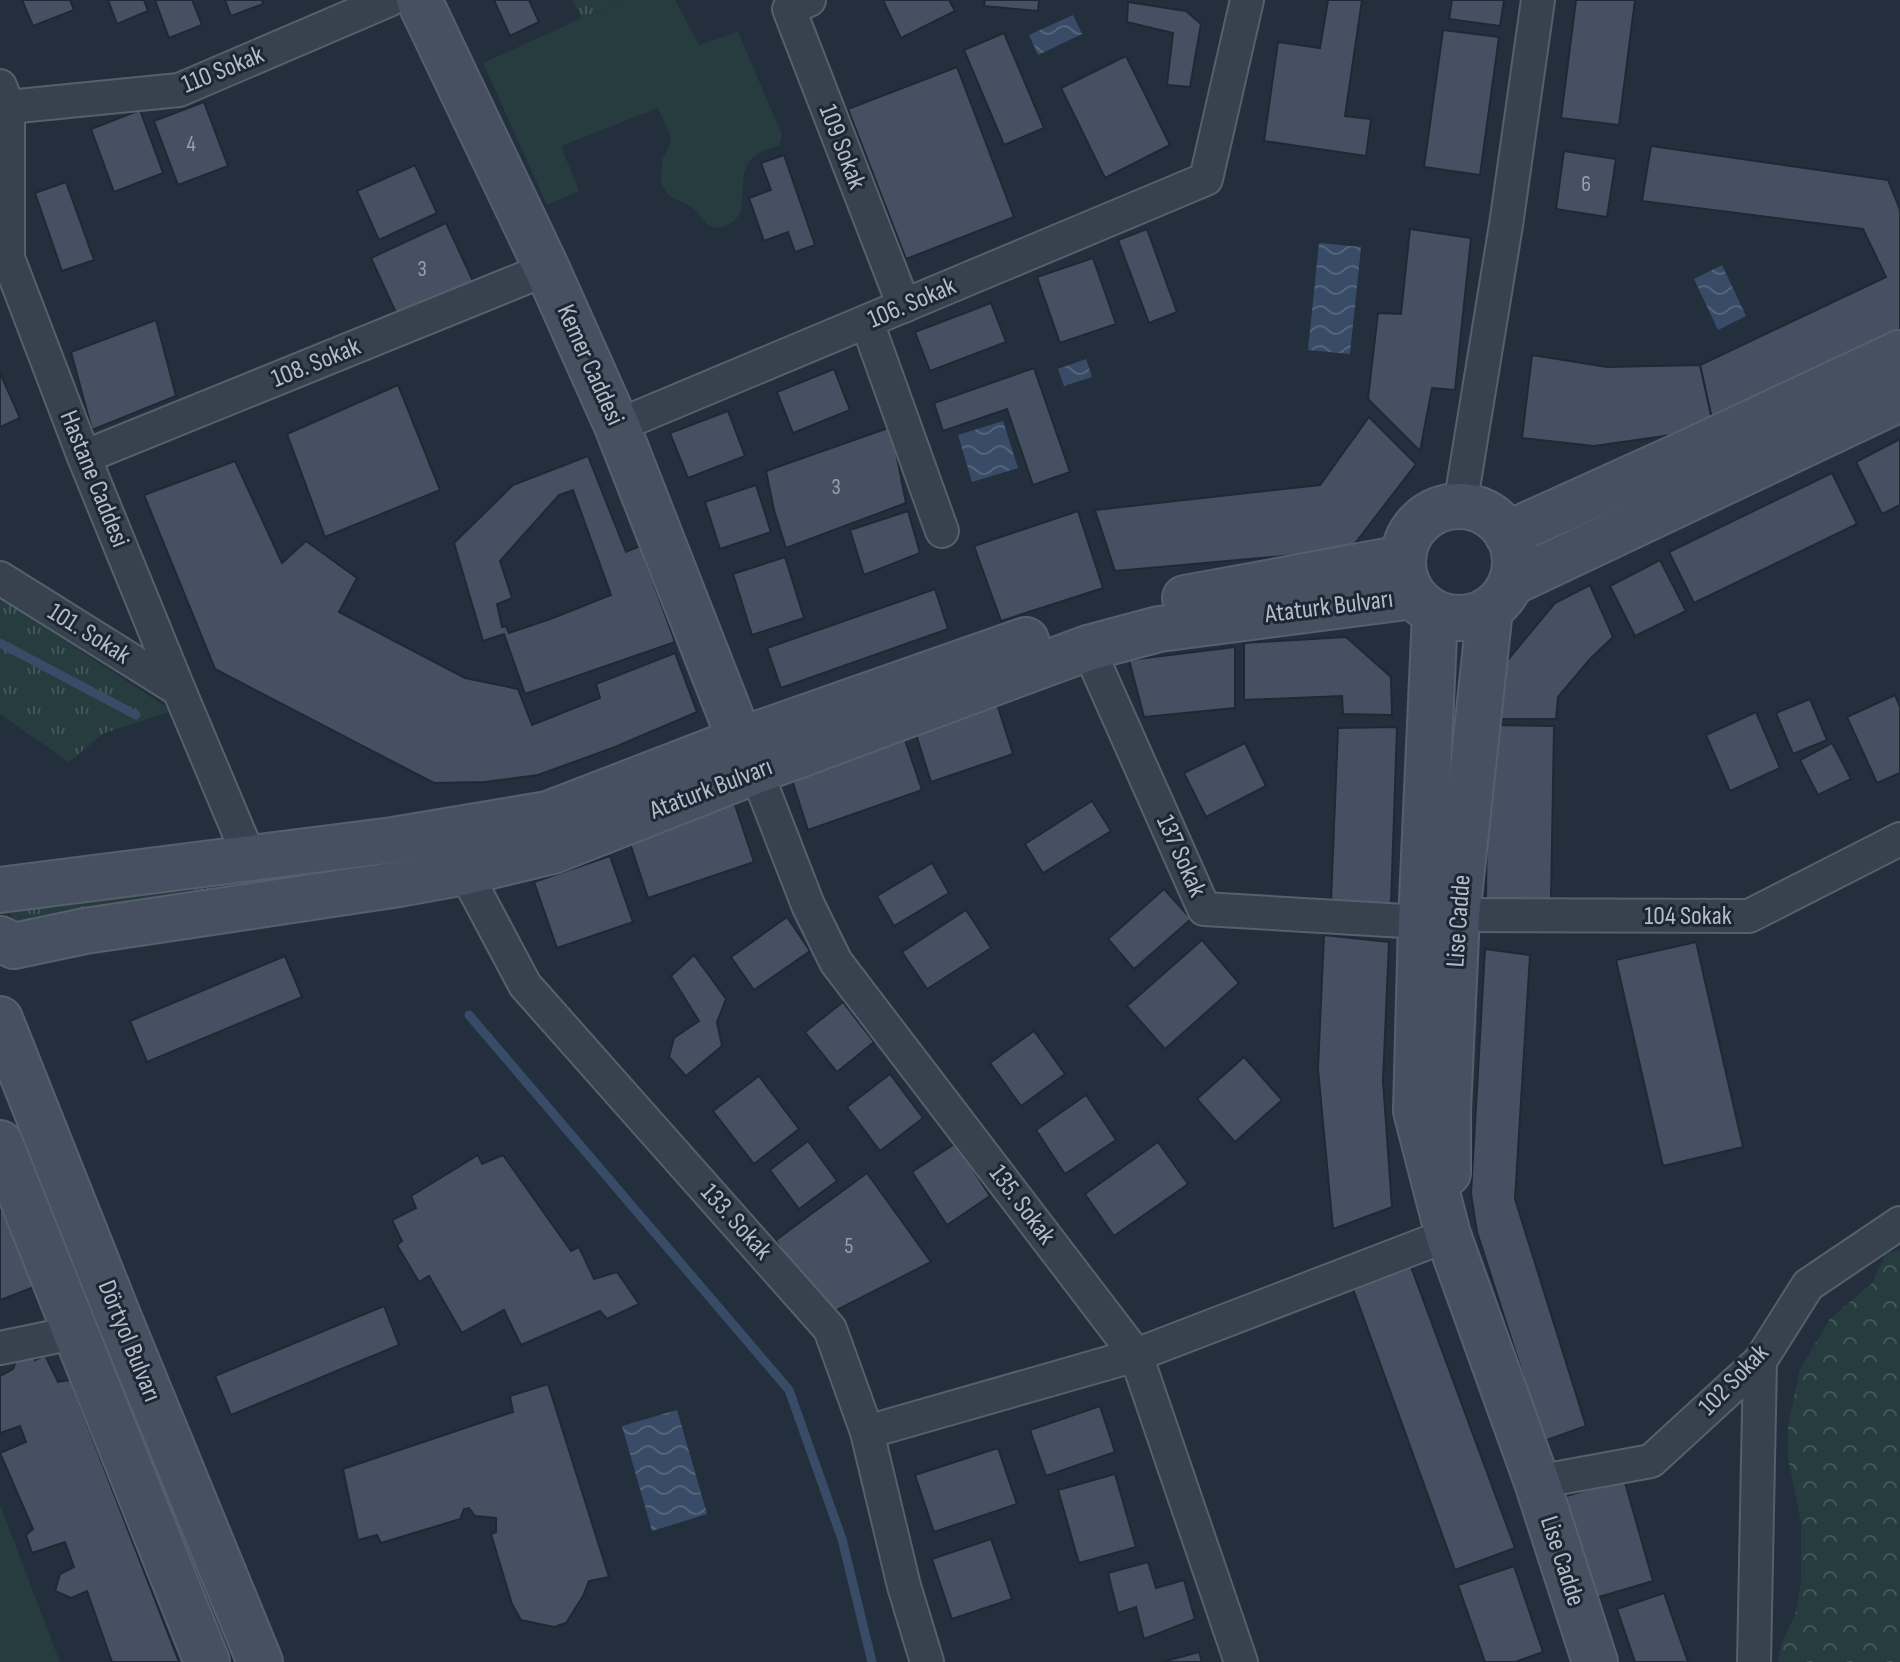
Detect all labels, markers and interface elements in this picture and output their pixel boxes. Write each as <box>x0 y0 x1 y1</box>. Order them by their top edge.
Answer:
street label: 110 Sokak <box>177 40 269 100</box>
street label: 109 Sokak <box>812 100 872 194</box>
house number: 4 <box>186 131 196 158</box>
house number: 6 <box>1581 171 1591 198</box>
house number: 3 <box>417 256 427 283</box>
street label: 106. Sokak <box>863 271 961 335</box>
street label: Kemer Caddesi <box>550 300 630 430</box>
street label: 108. Sokak <box>267 331 365 395</box>
street label: Hastane Caddesi <box>53 406 135 552</box>
house number: 3 <box>831 474 841 501</box>
street label: Ataturk Bulvarı <box>1262 584 1395 630</box>
street label: 101. Sokak <box>42 597 136 671</box>
street label: Ataturk Bulvarı <box>644 751 777 827</box>
street label: 137 Sokak <box>1149 810 1213 902</box>
street label: Lise Cadde <box>1440 874 1478 968</box>
street label: 104 Sokak <box>1644 901 1732 932</box>
street label: 135. Sokak <box>982 1159 1062 1251</box>
street label: 133. Sokak <box>694 1178 778 1267</box>
house number: 5 <box>845 1233 854 1260</box>
street label: Dörtyol Bulvarı <box>91 1276 167 1406</box>
street label: 102 Sokak <box>1693 1338 1776 1422</box>
street label: Lise Cadde <box>1533 1512 1591 1610</box>

